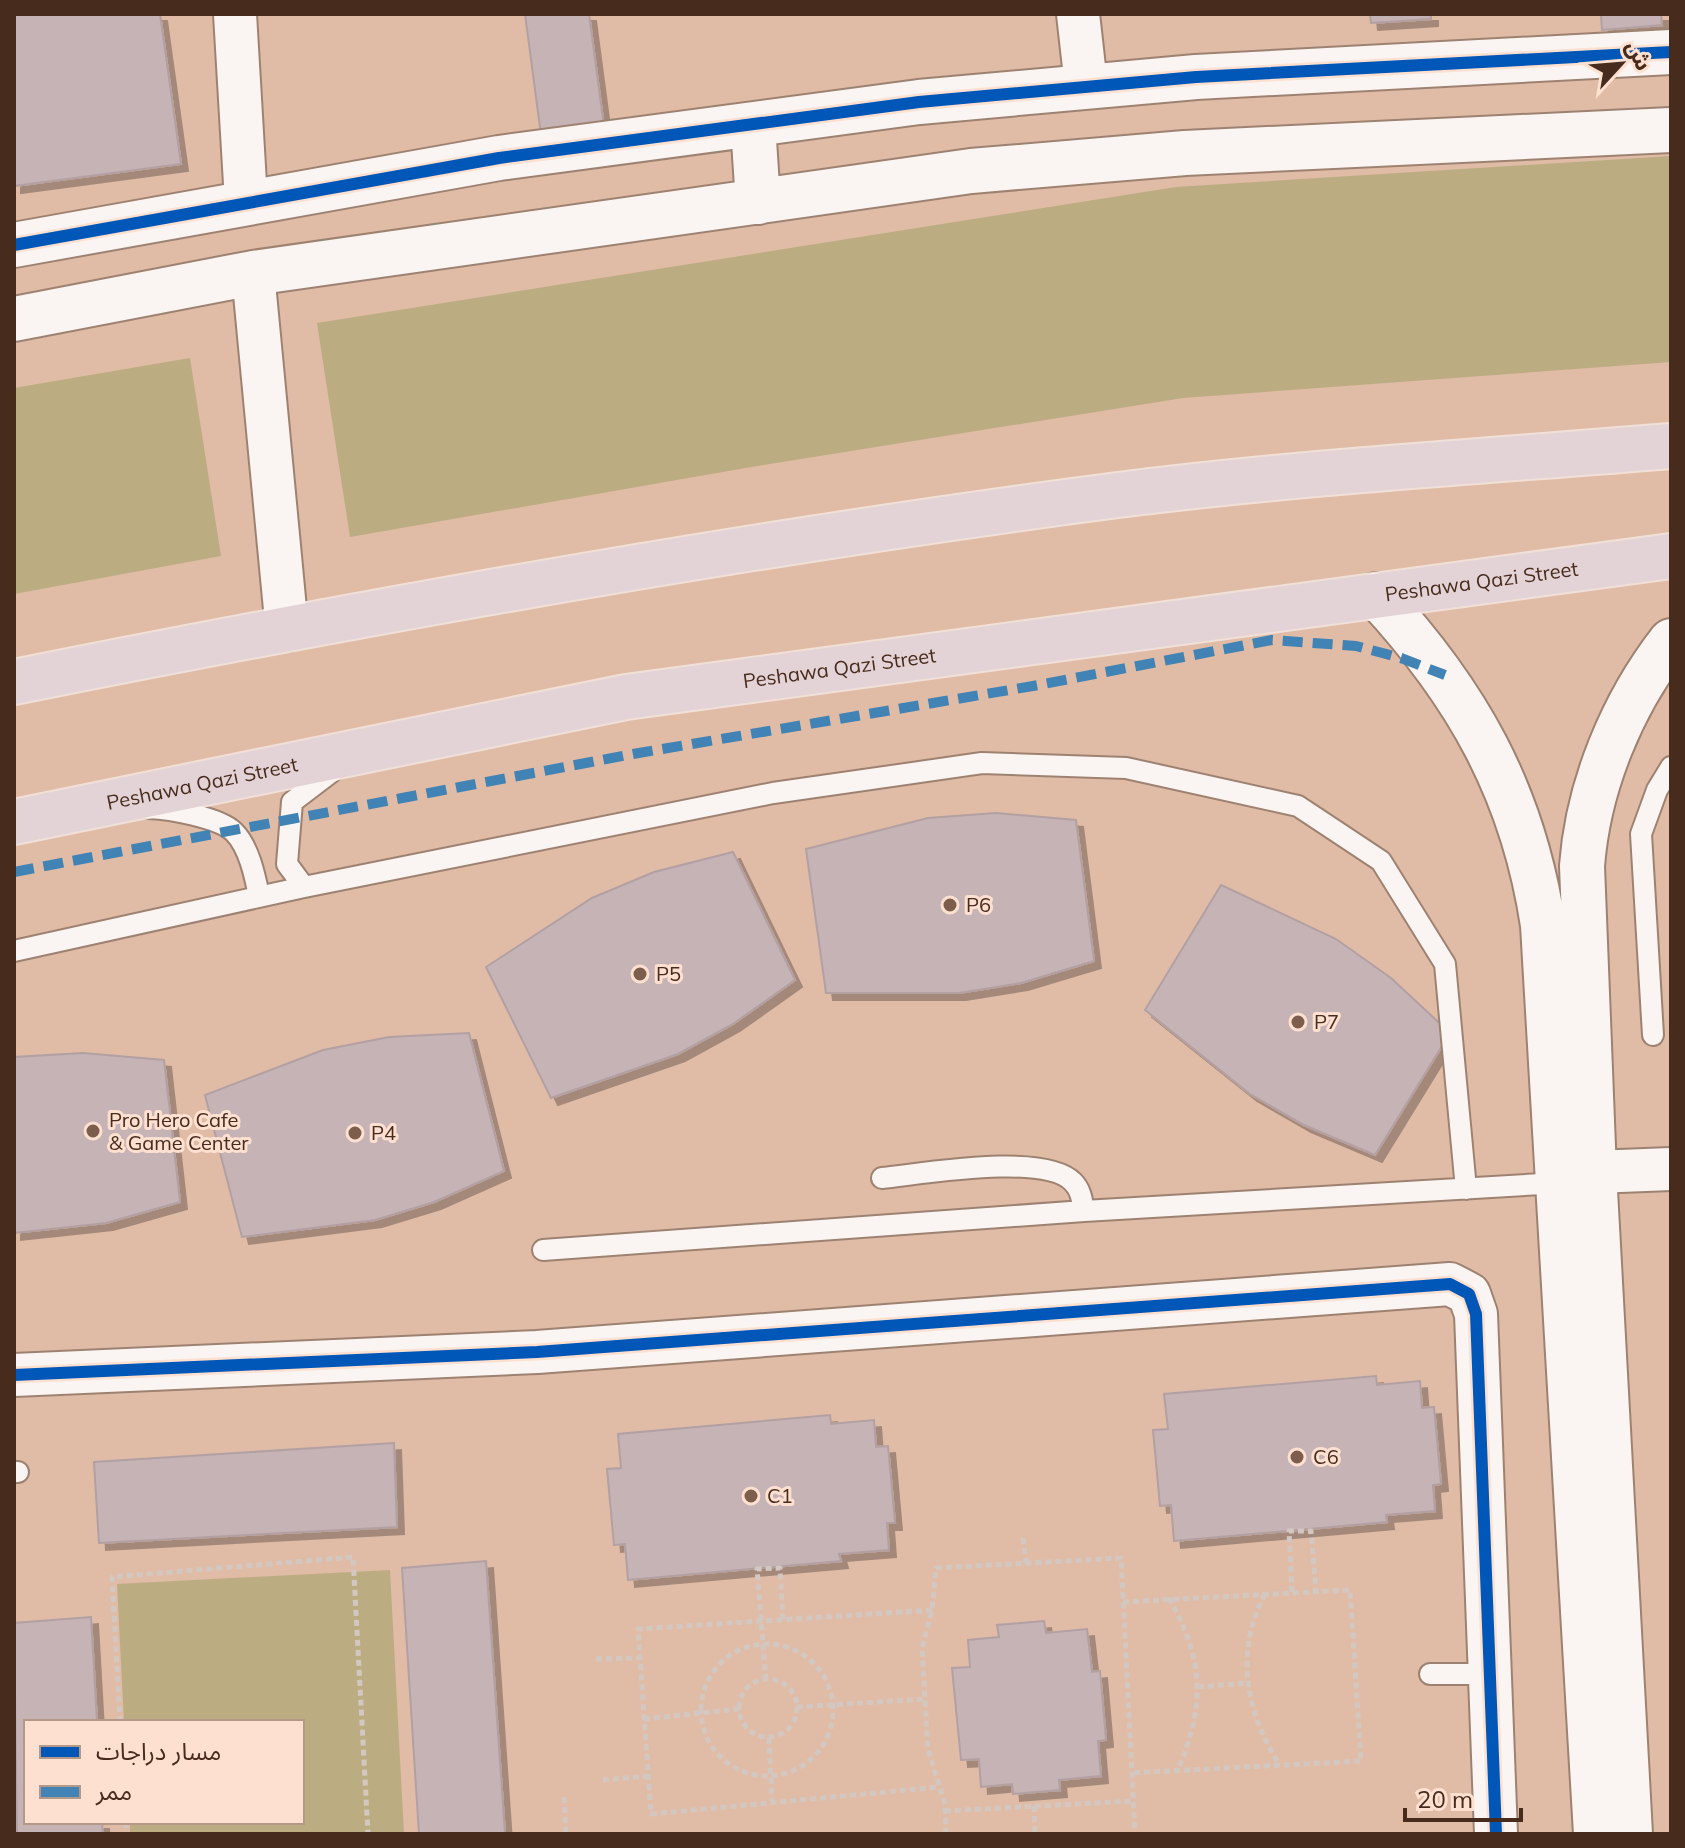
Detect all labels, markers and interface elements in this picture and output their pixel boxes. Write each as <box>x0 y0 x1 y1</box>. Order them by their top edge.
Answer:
north arrow <box>1581 24 1661 104</box>
text: ش <box>1620 36 1658 75</box>
street label: Peshawa Qazi Street <box>1383 556 1580 606</box>
street label: Peshawa Qazi Street <box>741 642 937 693</box>
street label: Peshawa Qazi Street <box>104 751 300 815</box>
place label: P6 <box>966 892 991 917</box>
marker: P6 <box>941 896 959 914</box>
place label: P5 <box>656 961 681 986</box>
marker: P5 <box>631 965 649 983</box>
place label: P7 <box>1314 1009 1339 1034</box>
marker: P7 <box>1289 1013 1307 1031</box>
place label: Pro Hero Cafe & Game Center <box>109 1107 249 1155</box>
place label: P4 <box>371 1120 396 1145</box>
marker: Pro Hero Cafe & Game Center <box>84 1122 102 1140</box>
marker: P4 <box>346 1124 364 1142</box>
place label: C6 <box>1313 1444 1339 1469</box>
marker: C6 <box>1288 1448 1306 1466</box>
place label: C1 <box>767 1483 793 1508</box>
marker: C1 <box>742 1487 760 1505</box>
legend <box>24 1720 304 1824</box>
text: مسار دراجات <box>96 1736 221 1766</box>
scale bar <box>1405 1772 1521 1822</box>
text: ممر <box>95 1776 132 1806</box>
text: 20 m <box>1417 1784 1473 1814</box>

